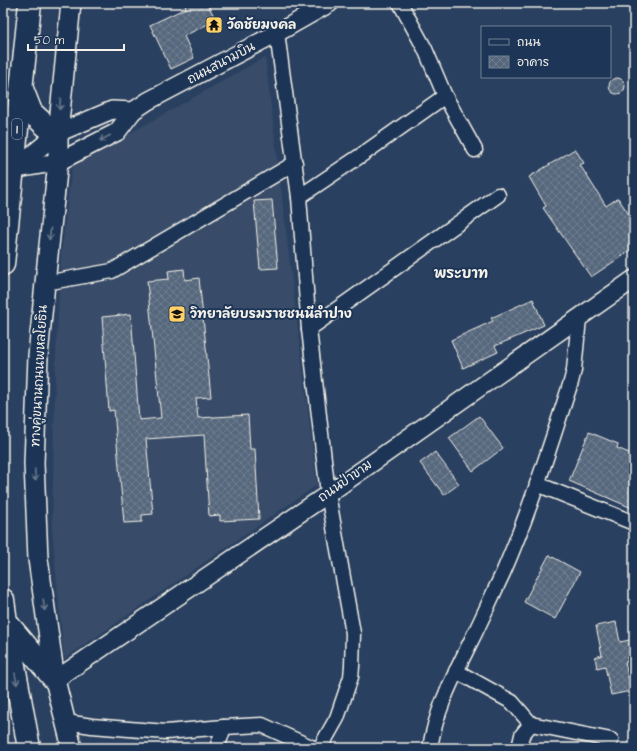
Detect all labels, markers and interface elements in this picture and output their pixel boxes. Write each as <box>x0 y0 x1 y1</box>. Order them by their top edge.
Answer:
temple icon: วัดชัยมงคล <box>204 15 224 35</box>
place label: วัดชัยมงคล <box>227 16 296 34</box>
scale bar <box>28 26 124 52</box>
legend <box>481 26 611 78</box>
text: 50 m <box>34 32 65 49</box>
text: ถนน <box>517 34 541 51</box>
street label: ถนนสนามบิน <box>184 37 259 88</box>
text: อาคาร <box>517 54 549 71</box>
one-way arrow <box>57 97 64 110</box>
road number: 1 <box>12 119 22 139</box>
one-way arrow <box>99 135 111 142</box>
one-way arrow <box>46 227 54 240</box>
district label: พระบาท <box>434 264 488 284</box>
street label: ทางคู่ขนานถนนพหลโยธิน <box>25 304 52 448</box>
school or university icon: วิทยาลัยบรมราชชนนีลำปาง <box>167 304 187 324</box>
place label: วิทยาลัยบรมราชชนนีลำปาง <box>190 304 352 323</box>
street label: ถนนป่าขาม <box>314 456 376 506</box>
one-way arrow <box>31 468 38 481</box>
one-way arrow <box>40 598 48 611</box>
one-way arrow <box>13 673 21 686</box>

